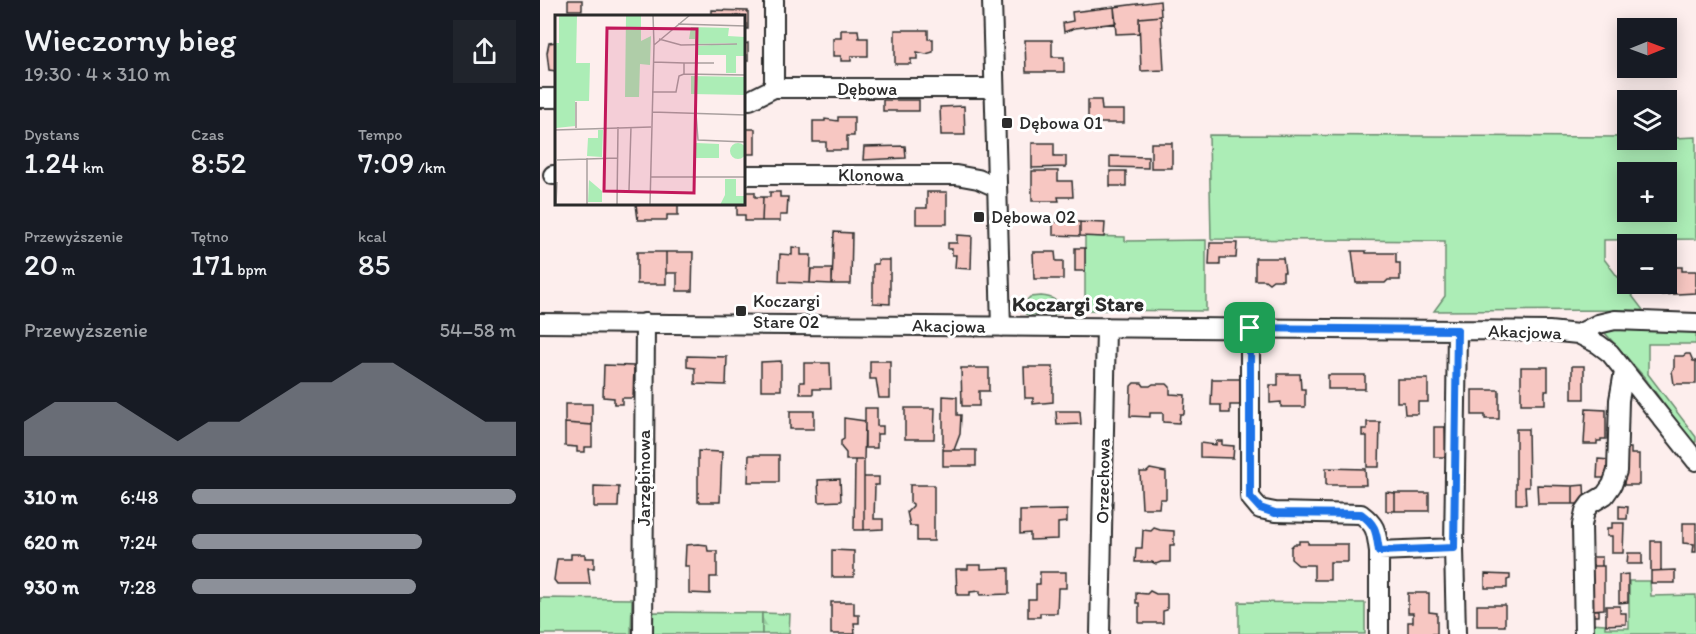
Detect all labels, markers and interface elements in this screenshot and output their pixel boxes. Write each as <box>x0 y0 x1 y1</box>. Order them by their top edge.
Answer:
inset map <box>555 15 746 206</box>
north arrow <box>1617 18 1677 78</box>
map controls <box>1617 18 1677 294</box>
text: Wieczorny bieg <box>24 20 237 59</box>
button: share <box>453 20 516 83</box>
text: 19:30 · 4 × 310 m <box>24 62 170 86</box>
street label: Dębowa <box>837 78 897 100</box>
button: layers <box>1617 90 1677 150</box>
place label: Dębowa 01 <box>1019 112 1103 134</box>
marker: Dębowa 01 <box>1000 116 1014 130</box>
text: Dystans <box>24 125 80 144</box>
text: Czas <box>191 125 224 144</box>
text: Tempo <box>358 125 403 144</box>
text: 1.24 <box>24 144 79 181</box>
text: 8:52 <box>191 144 246 181</box>
text: 7:09 <box>358 144 414 181</box>
text: km <box>79 158 104 177</box>
text: /km <box>414 158 446 177</box>
button: + <box>1617 162 1677 222</box>
street label: Klonowa <box>838 164 905 186</box>
place label: Dębowa 02 <box>991 206 1076 228</box>
marker: Dębowa 02 <box>972 210 986 224</box>
text: Przewyższenie <box>24 227 123 246</box>
text: Tętno <box>191 227 229 246</box>
text: kcal <box>358 227 386 246</box>
button: − <box>1617 234 1677 294</box>
text: 20 <box>24 246 58 283</box>
text: 171 <box>191 246 234 283</box>
text: 85 <box>358 246 390 283</box>
text: m <box>58 260 75 279</box>
text: bpm <box>234 260 267 279</box>
place label: Koczargi Stare 02 <box>753 290 820 333</box>
district label: Koczargi Stare <box>1012 291 1144 317</box>
pin <box>1224 302 1275 353</box>
marker: Koczargi Stare 02 <box>734 304 748 318</box>
icon: arrive <box>1233 311 1266 344</box>
street label: Akacjowa <box>912 314 987 338</box>
text: Przewyższenie <box>24 318 148 342</box>
text: 54–58 m <box>440 318 516 342</box>
street label: Akacjowa <box>1488 320 1563 344</box>
street label: Jarzębinowa <box>633 429 655 526</box>
street label: Orzechowa <box>1091 437 1115 524</box>
text: 310 m <box>24 485 78 509</box>
text: 6:48 <box>120 485 158 509</box>
text: 620 m <box>24 530 79 554</box>
text: 7:24 <box>120 530 157 554</box>
text: 930 m <box>24 575 79 599</box>
text: 7:28 <box>120 575 156 599</box>

